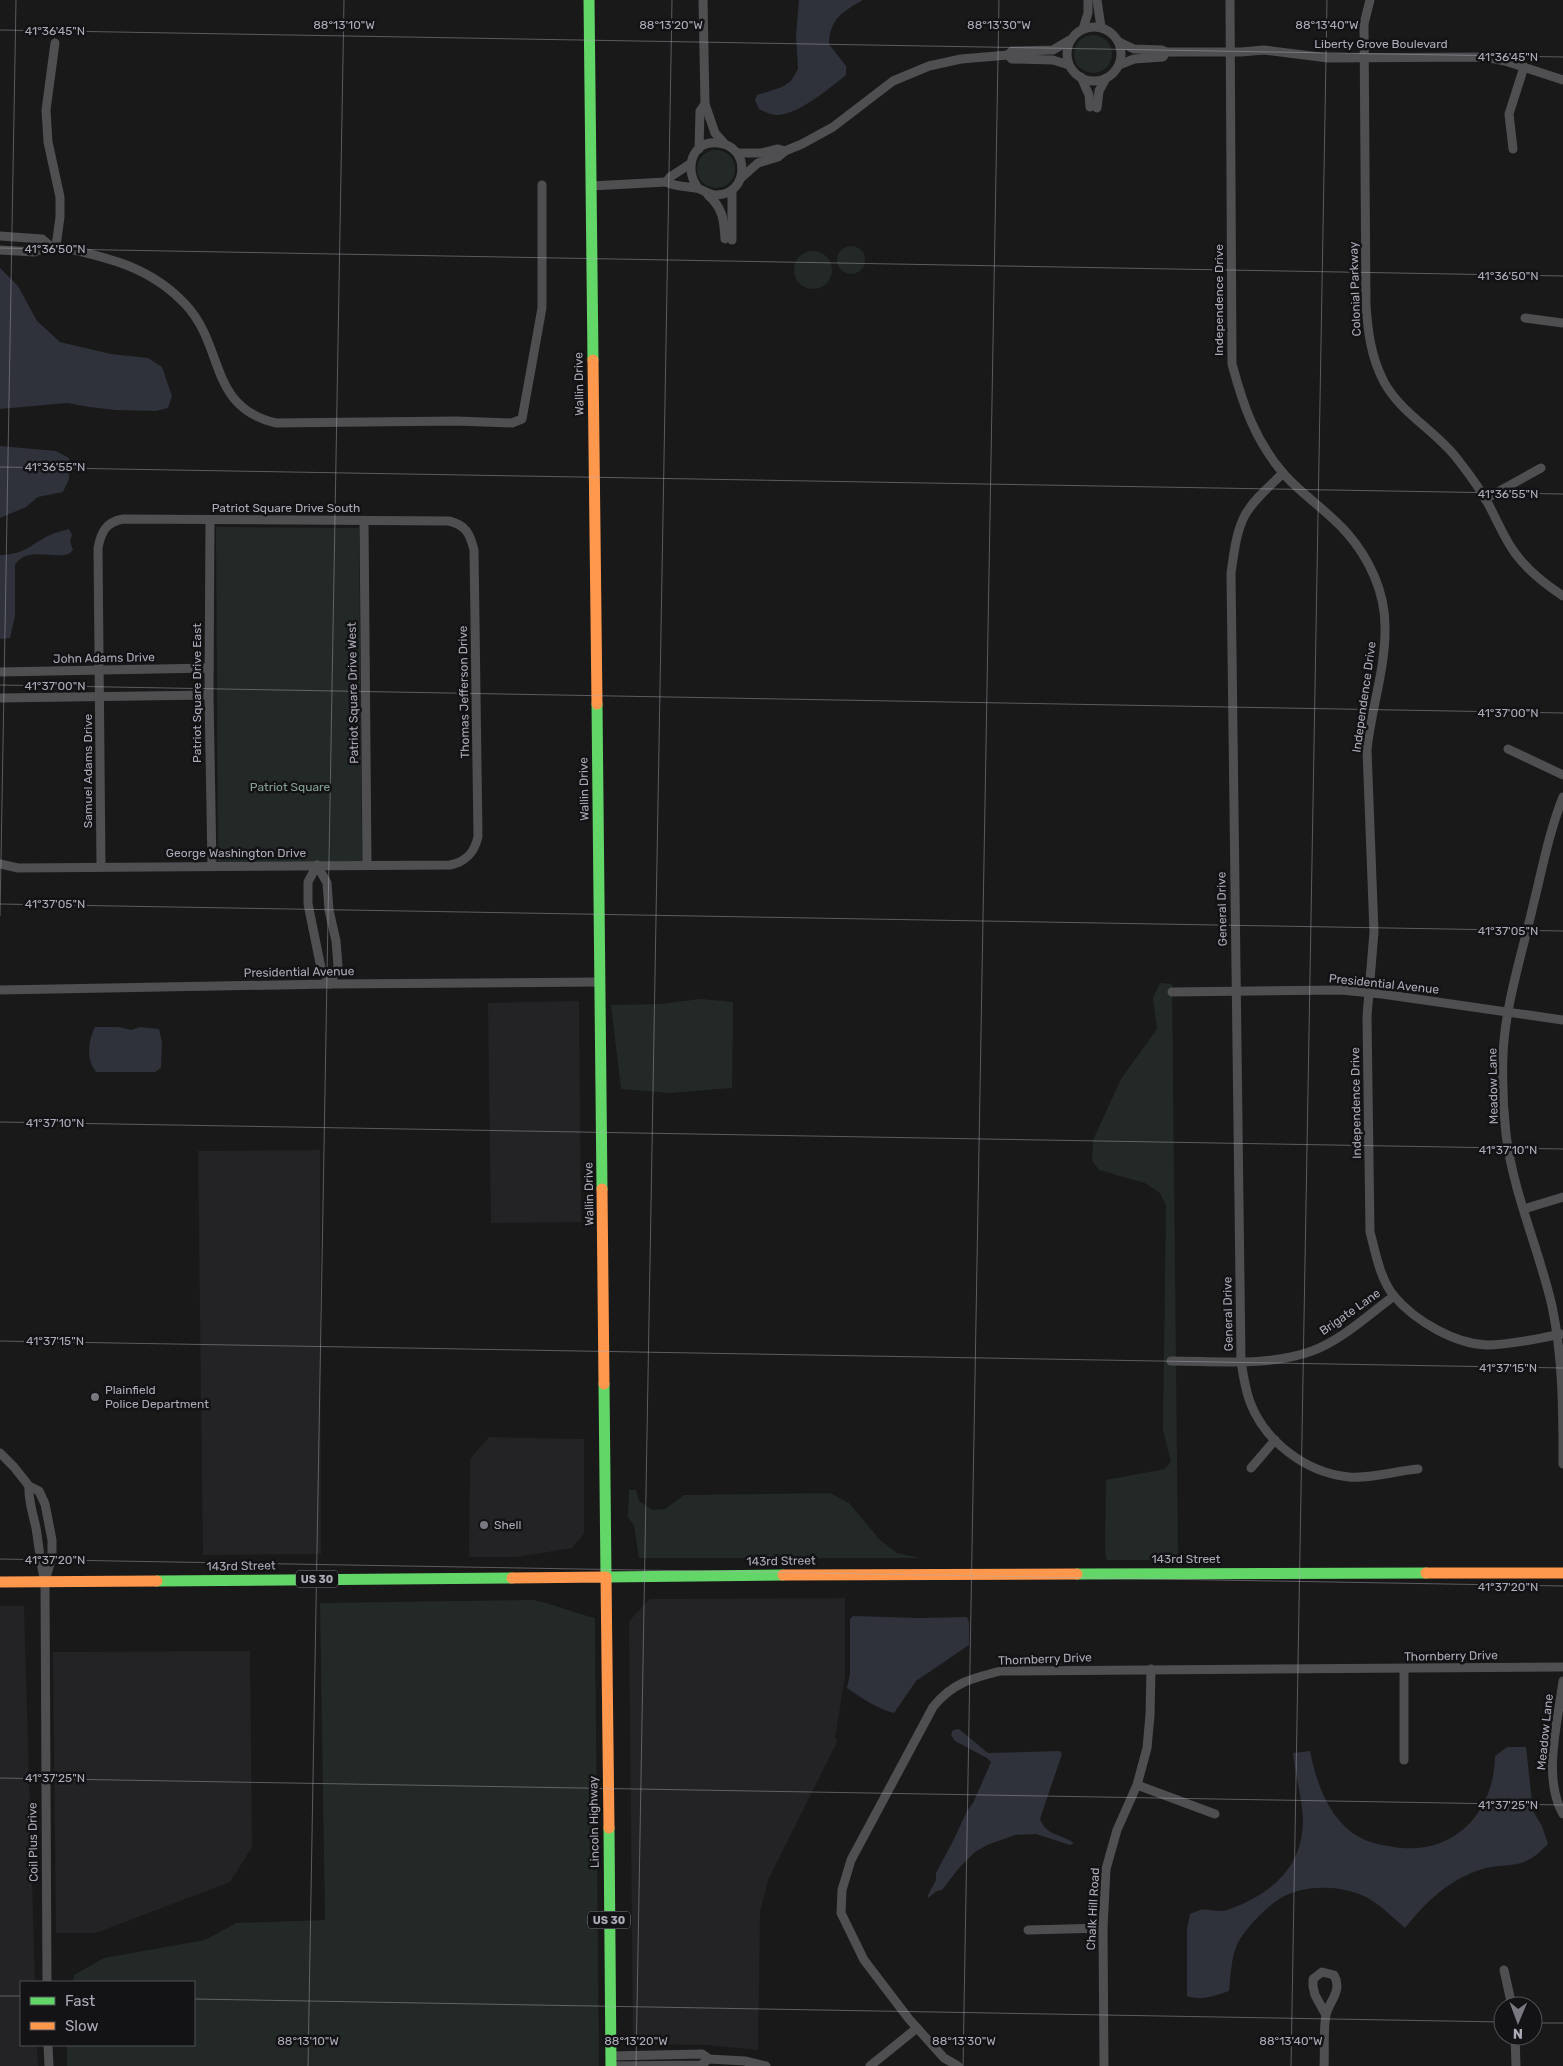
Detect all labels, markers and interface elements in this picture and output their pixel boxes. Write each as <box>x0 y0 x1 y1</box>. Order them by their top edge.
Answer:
text: 88°13'10"W <box>313 18 375 32</box>
text: 88°13'20"W <box>639 18 703 32</box>
text: 88°13'30"W <box>967 18 1031 32</box>
text: 88°13'40"W <box>1295 18 1359 32</box>
text: 41°36'45"N <box>25 24 85 38</box>
street label: Liberty Grove Boulevard <box>1314 37 1448 51</box>
text: 41°36'45"N <box>1478 50 1538 64</box>
street label: Colonial Parkway <box>1346 241 1364 337</box>
text: 41°36'50"N <box>24 242 86 256</box>
street label: Independence Drive <box>1212 244 1226 356</box>
text: 41°36'50"N <box>1477 269 1539 283</box>
street label: Wallin Drive <box>571 352 587 416</box>
text: 41°36'55"N <box>25 460 85 474</box>
text: 41°36'55"N <box>1478 487 1538 501</box>
street label: Patriot Square Drive South <box>212 501 360 515</box>
street label: Patriot Square Drive West <box>345 622 361 764</box>
street label: Patriot Square Drive East <box>190 623 204 763</box>
street label: Thomas Jefferson Drive <box>456 625 472 759</box>
street label: Independence Drive <box>1349 640 1379 753</box>
street label: John Adams Drive <box>53 650 155 666</box>
text: 41°37'00"N <box>24 679 86 693</box>
text: 41°37'00"N <box>1477 706 1539 720</box>
street label: Samuel Adams Drive <box>81 713 95 828</box>
street label: Wallin Drive <box>576 757 592 821</box>
park label: Patriot Square <box>250 780 330 794</box>
street label: George Washington Drive <box>166 846 306 860</box>
street label: General Drive <box>1214 871 1230 946</box>
text: 41°37'05"N <box>25 897 85 911</box>
text: 41°37'05"N <box>1478 924 1538 938</box>
street label: Presidential Avenue <box>244 964 355 980</box>
street label: Presidential Avenue <box>1328 971 1440 997</box>
street label: Independence Drive <box>1348 1047 1364 1159</box>
street label: Meadow Lane <box>1485 1047 1501 1124</box>
text: 41°37'10"N <box>26 1116 84 1130</box>
text: 41°37'10"N <box>1479 1143 1537 1157</box>
street label: Wallin Drive <box>581 1162 597 1226</box>
street label: General Drive <box>1220 1276 1236 1351</box>
street label: Brigate Lane <box>1317 1286 1383 1338</box>
text: 41°37'15"N <box>26 1334 84 1348</box>
text: 41°37'15"N <box>1479 1361 1537 1375</box>
place label: Plainfield Police Department <box>105 1383 209 1411</box>
marker: Plainfield Police Department <box>89 1391 101 1403</box>
place label: Shell <box>494 1518 521 1532</box>
marker: Shell <box>478 1519 490 1531</box>
street label: 143rd Street <box>1151 1552 1221 1566</box>
text: 41°37'20"N <box>25 1553 85 1567</box>
street label: 143rd Street <box>746 1553 816 1569</box>
street label: 143rd Street <box>206 1558 276 1574</box>
road number: US 30 <box>296 1570 338 1588</box>
text: 41°37'20"N <box>1478 1580 1538 1594</box>
street label: Thornberry Drive <box>1404 1648 1498 1664</box>
street label: Thornberry Drive <box>998 1650 1092 1668</box>
street label: Meadow Lane <box>1534 1693 1556 1771</box>
text: 41°37'25"N <box>25 1771 85 1785</box>
street label: Lincoln Highway <box>586 1776 602 1868</box>
text: 41°37'25"N <box>1478 1798 1538 1812</box>
street label: Coil Plus Drive <box>25 1802 41 1882</box>
street label: Chalk Hill Road <box>1084 1867 1102 1951</box>
road number: US 30 <box>588 1912 630 1928</box>
legend <box>20 1981 195 2046</box>
text: Fast <box>65 1992 95 2010</box>
north arrow <box>1493 1996 1543 2046</box>
text: Slow <box>65 2017 98 2035</box>
text: N <box>1513 2025 1523 2042</box>
text: 88°13'10"W <box>277 2034 339 2048</box>
text: 88°13'20"W <box>604 2034 668 2048</box>
text: 88°13'30"W <box>932 2034 996 2048</box>
text: 88°13'40"W <box>1259 2034 1323 2048</box>

